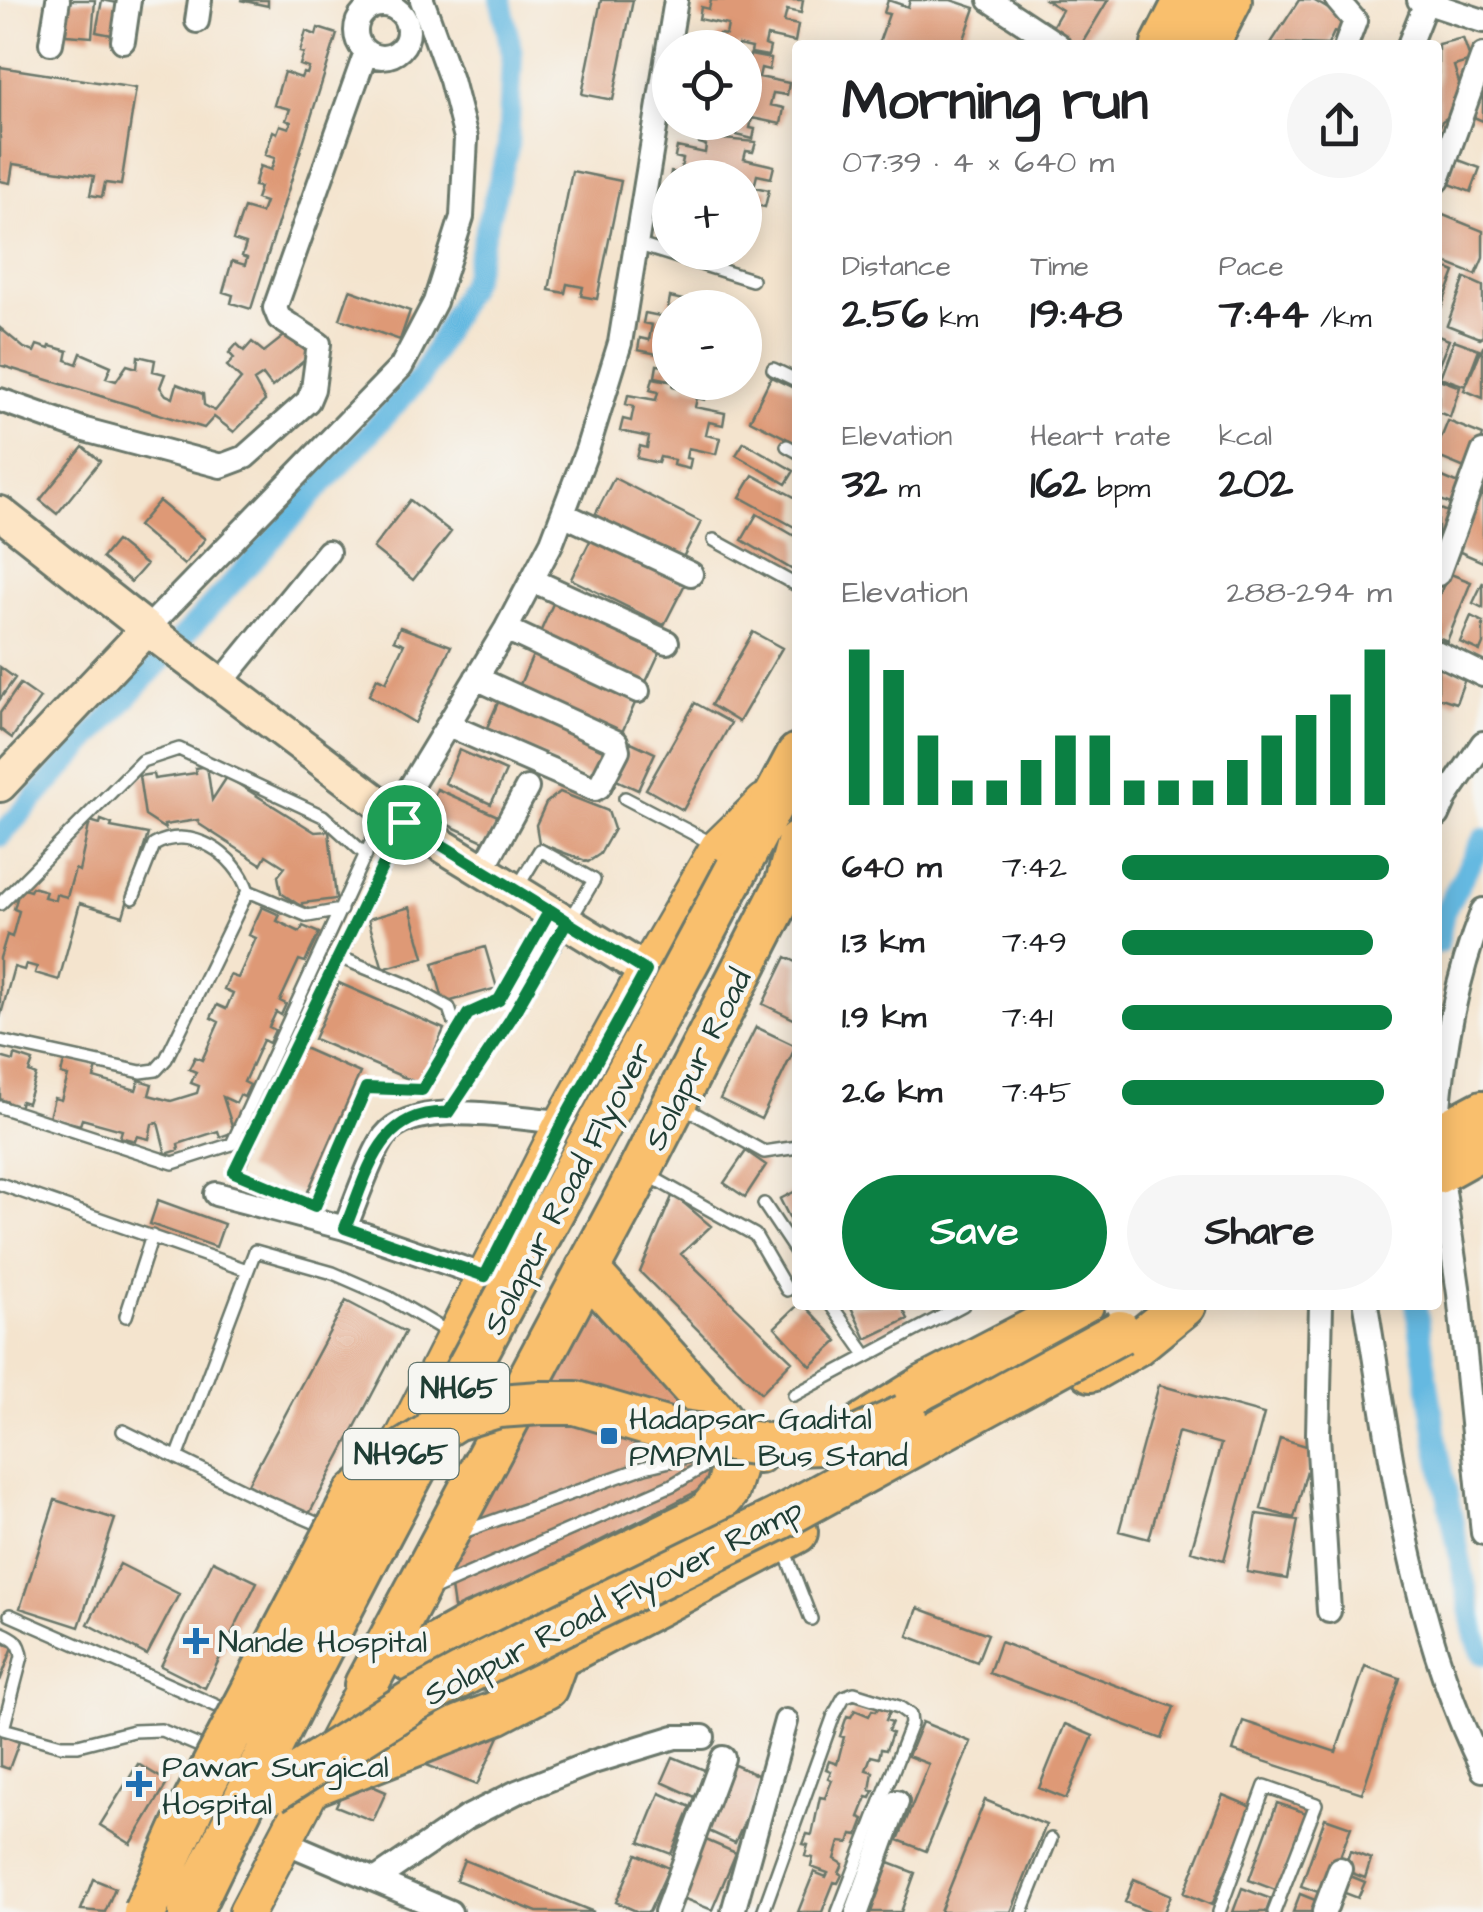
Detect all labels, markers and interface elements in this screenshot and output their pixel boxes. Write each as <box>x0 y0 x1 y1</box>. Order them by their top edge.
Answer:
map controls <box>652 30 762 400</box>
button: locate <box>652 30 762 140</box>
text: Morning run <box>842 64 1148 140</box>
button: share <box>1287 73 1392 178</box>
text: 07:39 · 4 × 640 m <box>842 140 1114 185</box>
button: + <box>652 160 762 270</box>
text: Distance <box>842 247 951 286</box>
text: Time <box>1030 247 1089 286</box>
text: Pace <box>1219 247 1284 286</box>
text: 2.56 <box>842 286 928 344</box>
text: 19:48 <box>1030 286 1122 344</box>
text: 7:44 <box>1219 286 1309 344</box>
button: − <box>652 290 762 400</box>
text: km <box>928 299 978 338</box>
text: /km <box>1309 299 1372 338</box>
text: Elevation <box>842 417 952 456</box>
text: Heart rate <box>1030 417 1171 456</box>
text: kcal <box>1219 417 1272 456</box>
text: 32 <box>842 456 887 514</box>
text: 162 <box>1030 456 1086 514</box>
text: 202 <box>1219 456 1293 514</box>
text: m <box>887 469 920 508</box>
text: bpm <box>1086 469 1150 508</box>
text: Elevation <box>842 570 968 615</box>
text: 288–294 m <box>1226 570 1392 615</box>
pin <box>362 780 447 865</box>
icon: arrive <box>377 795 432 850</box>
text: 640 m <box>842 845 942 890</box>
text: 7:42 <box>1002 845 1067 890</box>
text: 1.3 km <box>842 920 924 965</box>
text: 7:49 <box>1002 920 1067 965</box>
street label: Solapur Road <box>633 961 763 1158</box>
text: 1.9 km <box>842 995 926 1040</box>
text: 7:41 <box>1002 995 1053 1040</box>
street label: Solapur Road Flyover <box>472 1034 665 1343</box>
text: 2.6 km <box>842 1070 942 1115</box>
text: 7:45 <box>1002 1070 1071 1115</box>
button: Save <box>842 1175 1107 1290</box>
button: Share <box>1127 1175 1392 1290</box>
road number: NH65 <box>409 1363 509 1413</box>
place label: Hadapsar Gadital PMPML Bus Stand <box>629 1397 908 1479</box>
marker: Hadapsar Gadital PMPML Bus Stand <box>598 1425 620 1447</box>
road number: NH965 <box>344 1429 458 1479</box>
street label: Solapur Road Flyover Ramp <box>417 1487 811 1718</box>
place label: Nande Hospital <box>218 1620 427 1665</box>
marker: Nande Hospital <box>183 1628 209 1654</box>
place label: Pawar Surgical Hospital <box>162 1745 389 1827</box>
marker: Pawar Surgical Hospital <box>126 1771 152 1797</box>

